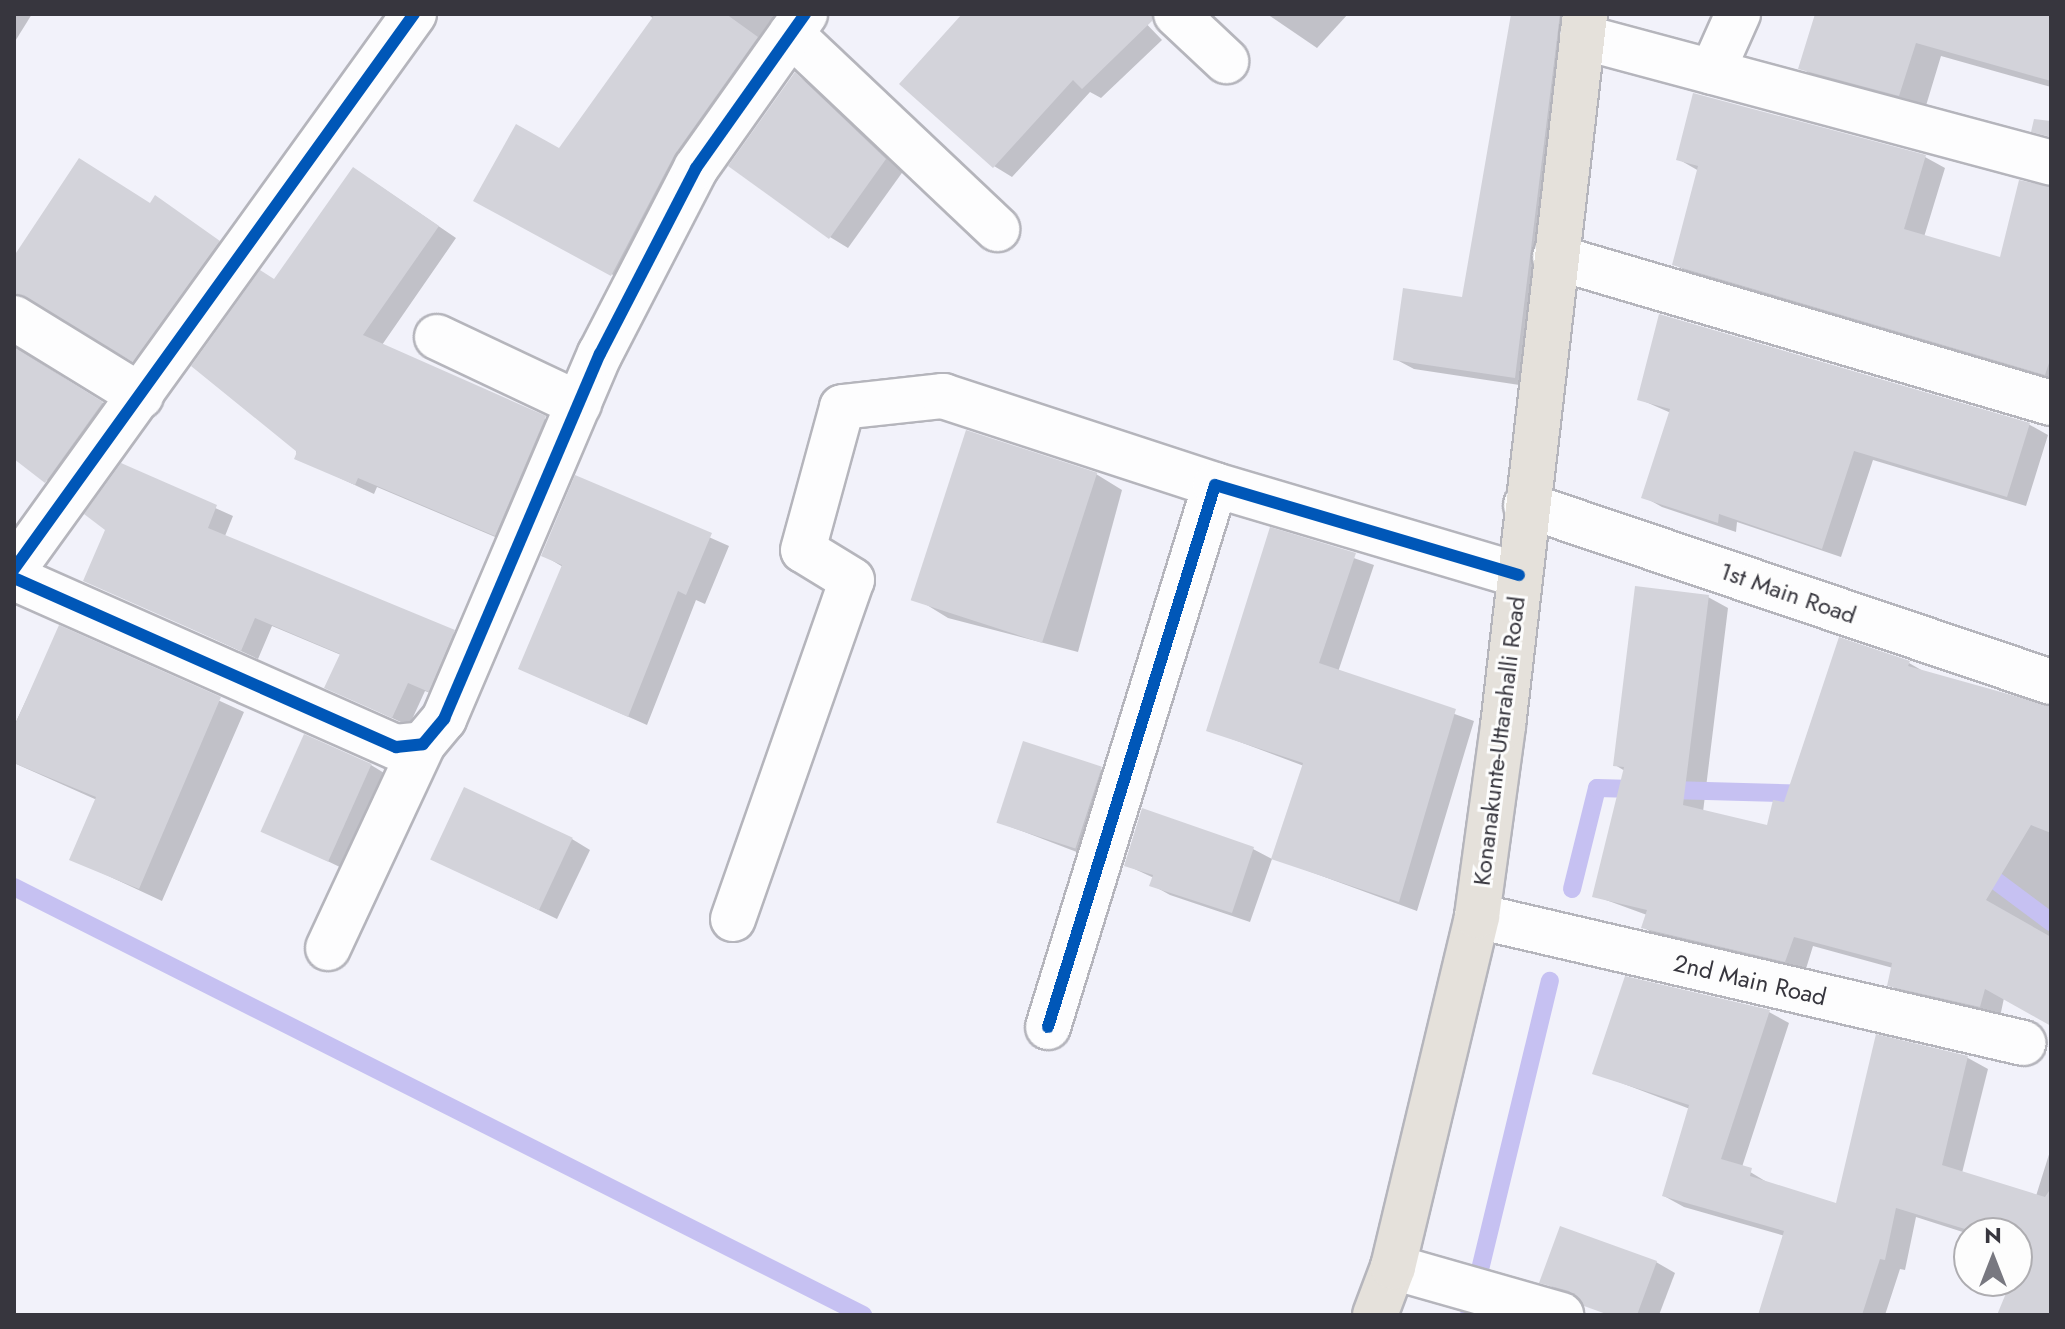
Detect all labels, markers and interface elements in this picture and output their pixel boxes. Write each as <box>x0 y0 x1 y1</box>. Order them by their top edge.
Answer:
street label: 1st Main Road <box>1716 556 1860 630</box>
street label: Konanakunte-Uttarahalli Road <box>1467 595 1531 887</box>
street label: 2nd Main Road <box>1671 948 1829 1012</box>
north arrow <box>1953 1217 2033 1297</box>
text: N <box>1984 1219 2002 1251</box>

